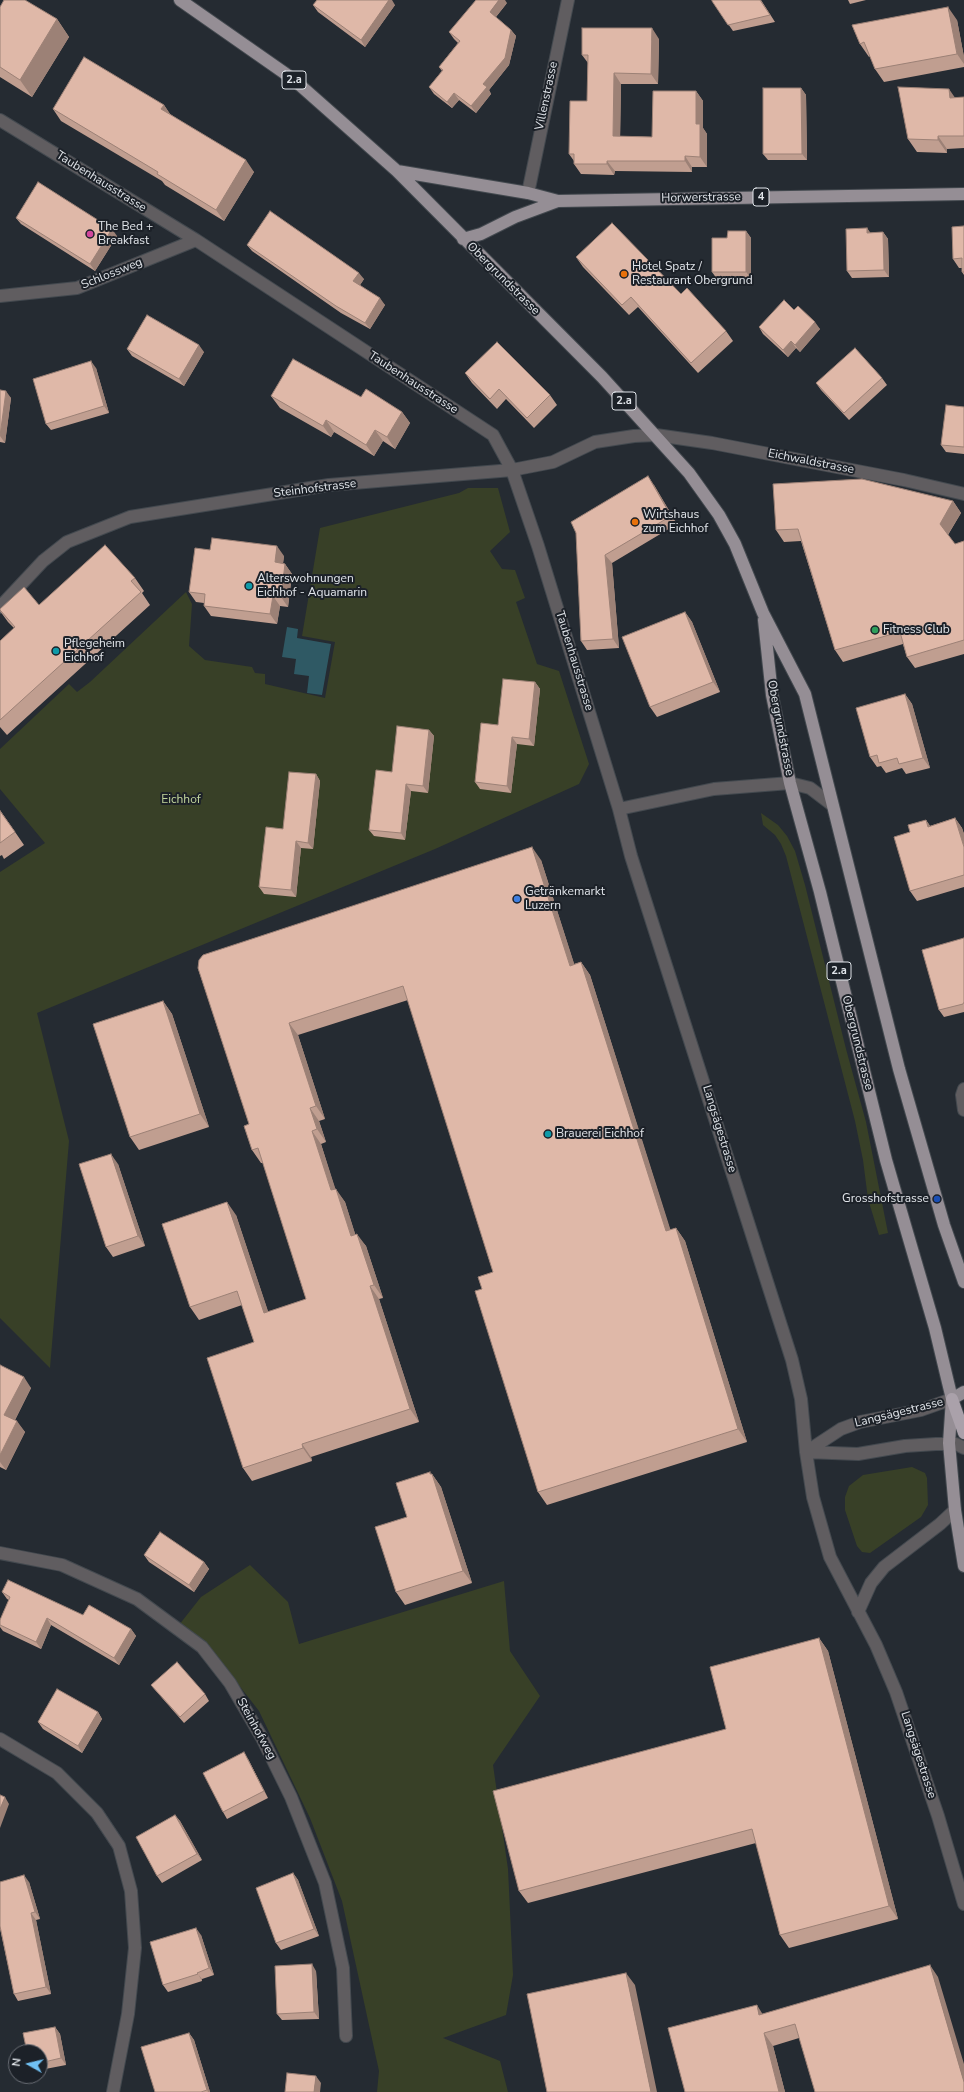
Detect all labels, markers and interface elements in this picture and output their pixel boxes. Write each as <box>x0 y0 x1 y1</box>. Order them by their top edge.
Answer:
street label: Villenstrasse <box>533 60 561 132</box>
road number: 2.a <box>282 71 306 89</box>
street label: Taubenhausstrasse <box>53 148 149 216</box>
road number: 4 <box>753 188 769 206</box>
street label: Horwerstrasse <box>661 190 741 206</box>
place label: The Bed + Breakfast <box>98 220 153 248</box>
marker: The Bed + Breakfast <box>85 229 95 239</box>
street label: Obergrundstrasse <box>464 240 542 318</box>
street label: Schlossweg <box>79 255 145 293</box>
place label: Hotel Spatz / Restaurant Obergrund <box>632 260 753 288</box>
marker: Hotel Spatz / Restaurant Obergrund <box>619 269 629 279</box>
street label: Taubenhausstrasse <box>366 349 460 417</box>
road number: 2.a <box>612 392 636 410</box>
street label: Eichwaldstrasse <box>767 447 855 477</box>
street label: Steinhofstrasse <box>273 477 357 501</box>
place label: Wirtshaus zum Eichhof <box>643 508 708 536</box>
marker: Wirtshaus zum Eichhof <box>630 517 640 527</box>
place label: Alterswohnungen Eichhof - Aquamarin <box>257 572 367 600</box>
marker: Alterswohnungen Eichhof - Aquamarin <box>244 581 254 591</box>
street label: Taubenhausstrasse <box>552 609 596 713</box>
place label: Fitness Club <box>883 623 950 637</box>
marker: Fitness Club <box>870 625 880 635</box>
place label: Pflegeheim Eichhof <box>64 637 125 665</box>
marker: Pflegeheim Eichhof <box>51 646 61 656</box>
street label: Obergrundstrasse <box>764 679 796 777</box>
park label: Eichhof <box>161 793 201 807</box>
place label: Getränkemarkt Luzern <box>525 885 605 913</box>
marker: Getränkemarkt Luzern <box>512 894 522 904</box>
road number: 2.a <box>827 962 851 980</box>
street label: Obergrundstrasse <box>838 994 876 1092</box>
street label: Langsägestrasse <box>699 1084 739 1174</box>
place label: Brauerei Eichhof <box>556 1127 644 1141</box>
marker: Brauerei Eichhof <box>543 1129 553 1139</box>
place label: Grosshofstrasse <box>842 1192 929 1206</box>
marker: Grosshofstrasse <box>932 1194 942 1204</box>
street label: Langsägestrasse <box>853 1395 945 1431</box>
street label: Steinhofweg <box>233 1696 279 1762</box>
street label: Langsägestrasse <box>897 1710 939 1800</box>
north arrow <box>8 2044 48 2084</box>
text: N <box>9 2057 25 2068</box>

